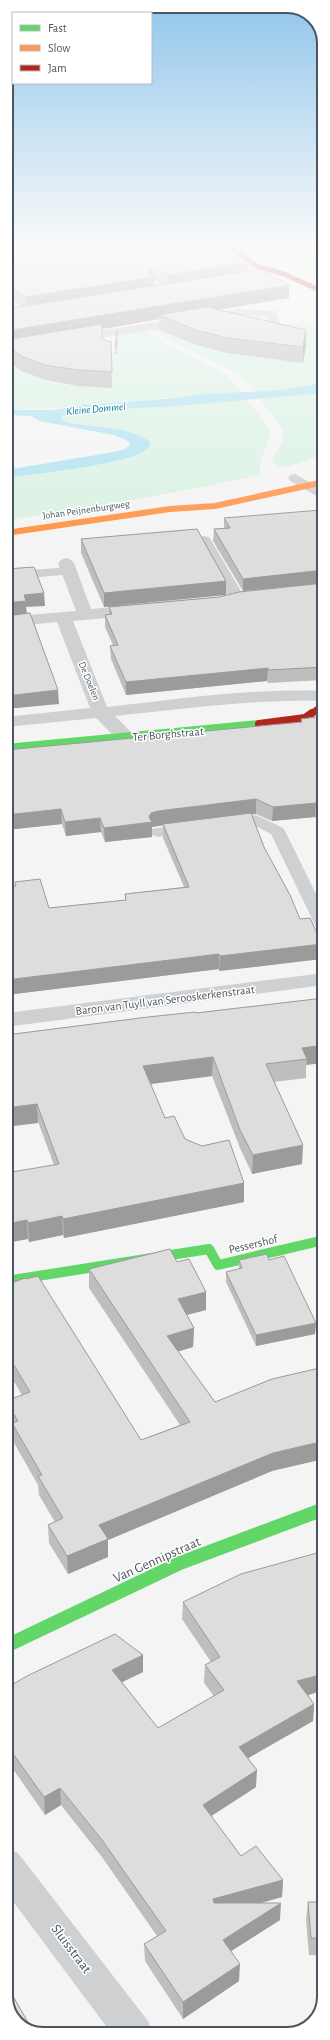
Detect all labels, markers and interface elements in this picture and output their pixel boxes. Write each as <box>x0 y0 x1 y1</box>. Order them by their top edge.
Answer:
legend <box>12 12 152 84</box>
text: Fast <box>48 22 67 34</box>
text: Slow <box>48 42 70 54</box>
text: Jam <box>48 62 67 74</box>
water label: Kleine Dommel <box>66 401 127 417</box>
street label: Johan Peijnenburgweg <box>42 499 130 521</box>
street label: De Doelen <box>77 660 101 702</box>
street label: Ter Borghstraat <box>132 725 204 743</box>
street label: Baron van Tuyll van Serooskerkenstraat <box>75 983 256 1018</box>
street label: Pessershof <box>228 1232 280 1255</box>
street label: Van Gennipstraat <box>111 1534 203 1585</box>
street label: Sluisstraat <box>48 1922 94 1976</box>

